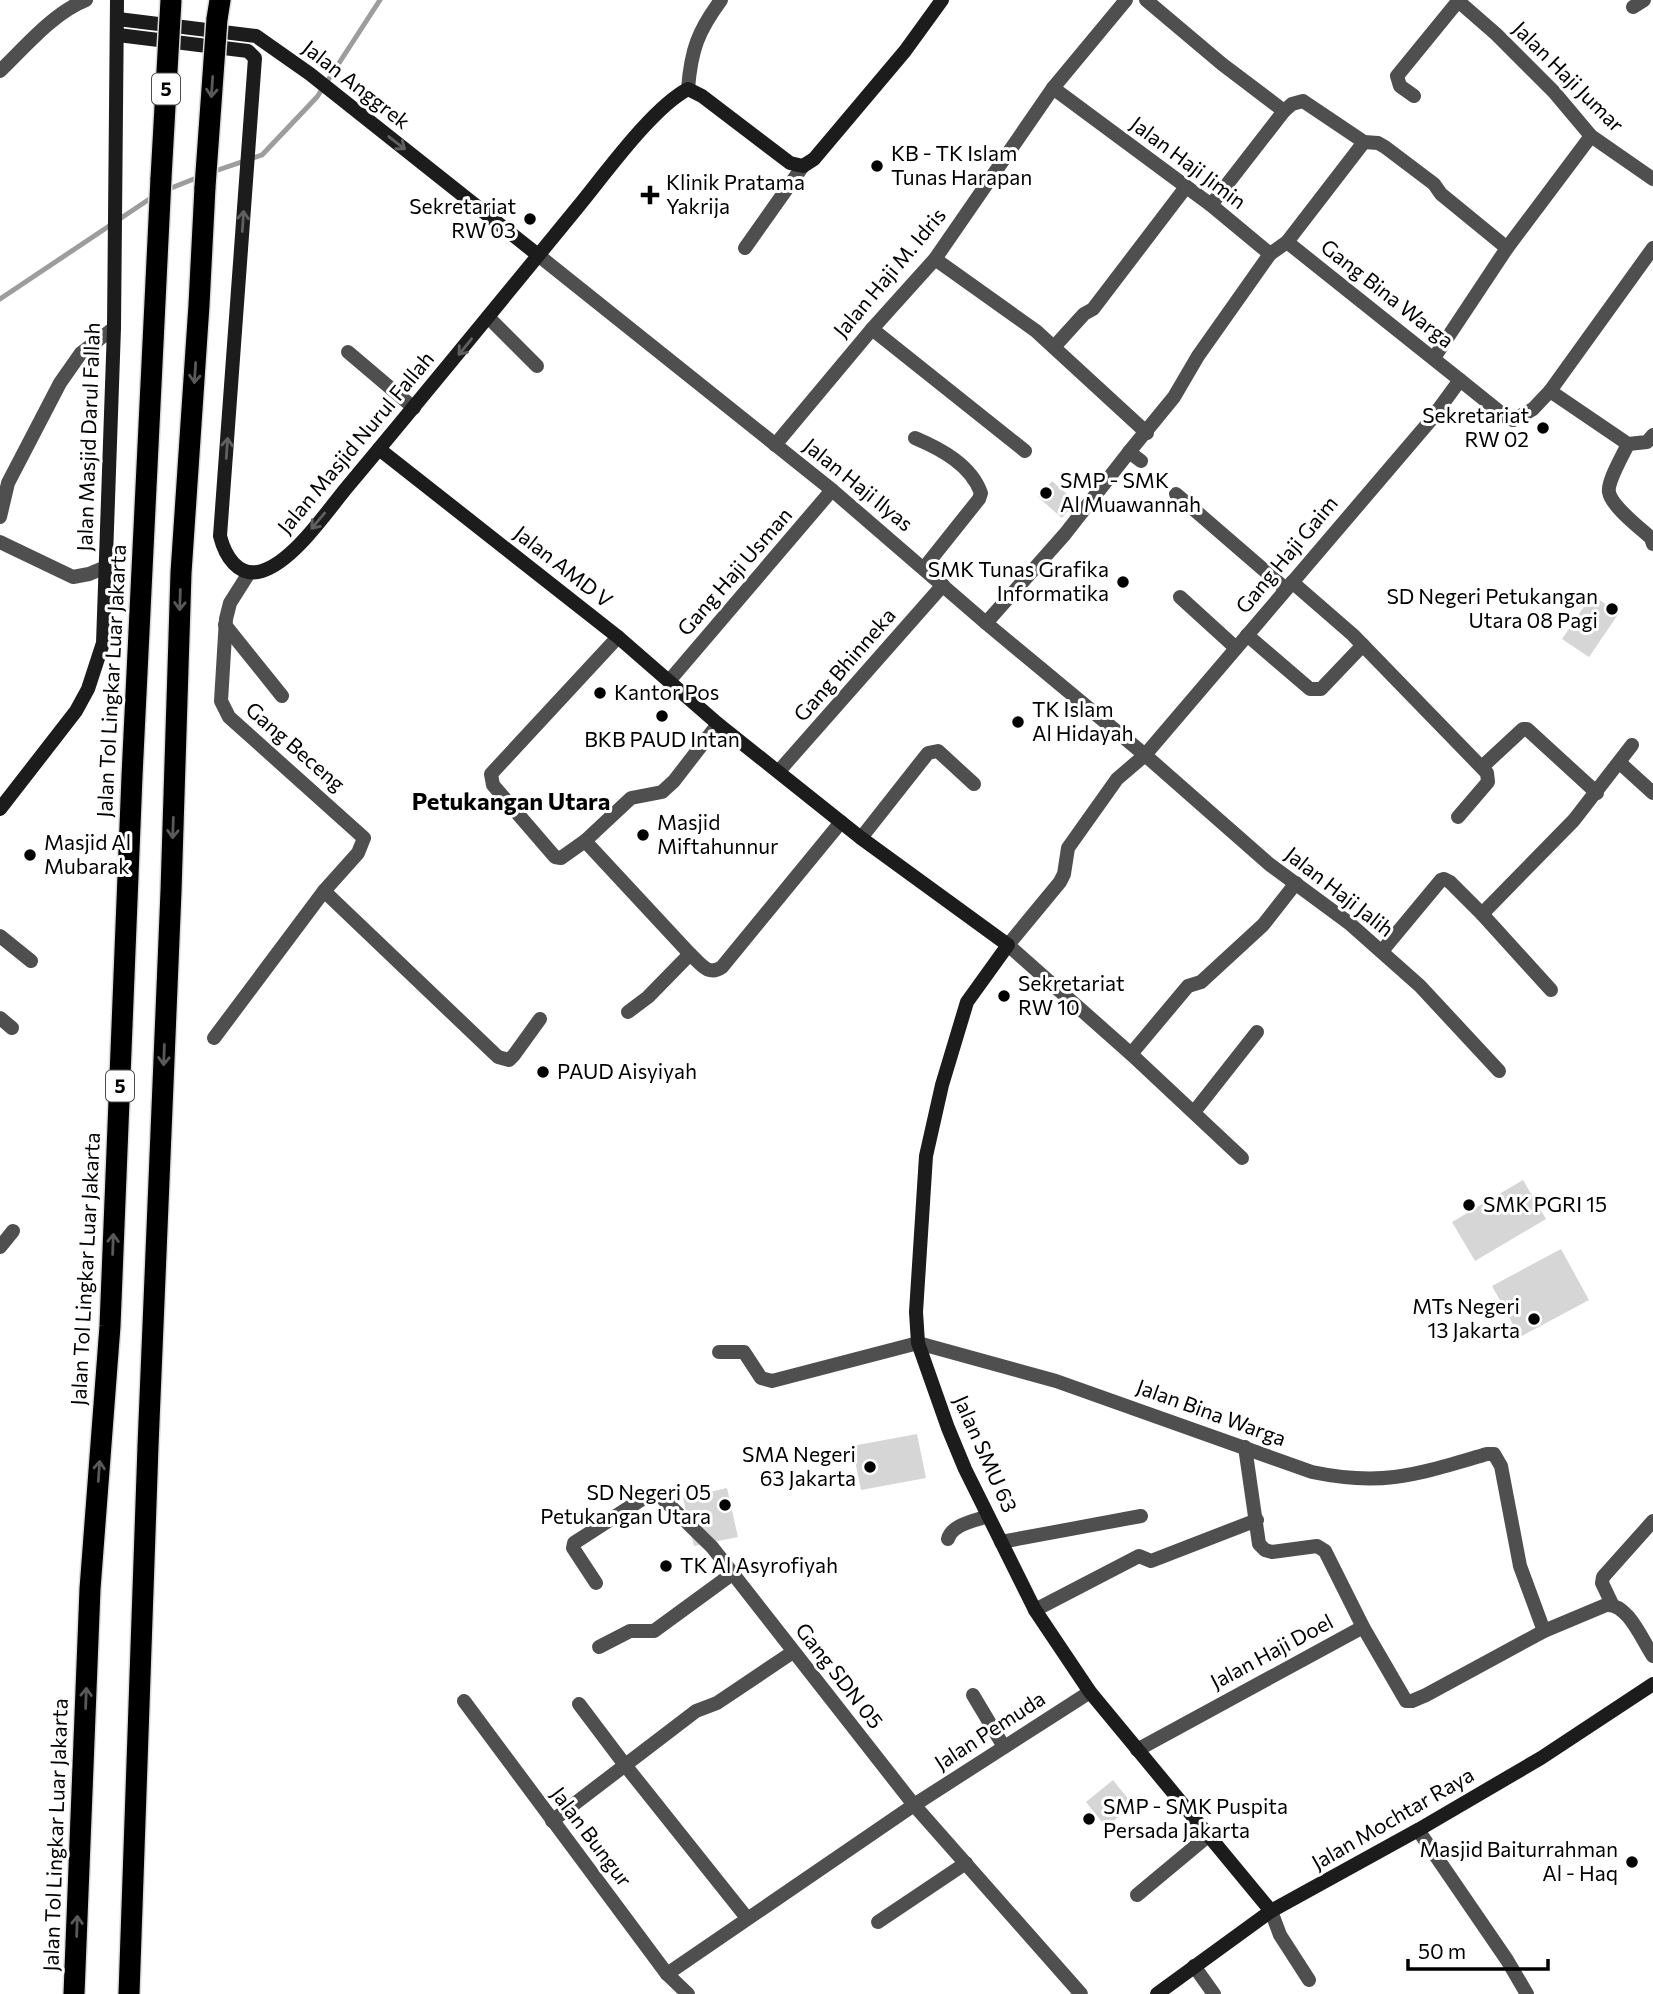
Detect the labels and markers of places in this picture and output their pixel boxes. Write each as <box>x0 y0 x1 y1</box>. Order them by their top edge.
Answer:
place label: KB - TK Islam Tunas Harapan <box>891 140 1032 189</box>
marker: KB - TK Islam Tunas Harapan <box>869 158 885 174</box>
place label: Klinik Pratama Yakrija <box>666 169 805 218</box>
marker: Klinik Pratama Yakrija <box>640 185 660 205</box>
place label: Sekretariat RW 03 <box>409 193 516 242</box>
marker: Sekretariat RW 03 <box>522 211 538 227</box>
place label: Sekretariat RW 02 <box>1422 402 1529 451</box>
marker: Sekretariat RW 02 <box>1535 420 1551 436</box>
place label: SMP - SMK Al Muawannah <box>1060 467 1201 516</box>
marker: SMP - SMK Al Muawannah <box>1038 485 1054 501</box>
place label: SMK Tunas Grafika Informatika <box>928 556 1109 605</box>
marker: SMK Tunas Grafika Informatika <box>1115 574 1131 590</box>
place label: SD Negeri Petukangan Utara 08 Pagi <box>1387 583 1598 632</box>
marker: SD Negeri Petukangan Utara 08 Pagi <box>1604 601 1620 617</box>
place label: Kantor Pos <box>614 679 719 704</box>
marker: Kantor Pos <box>592 685 608 701</box>
place label: TK Islam Al Hidayah <box>1032 696 1134 745</box>
marker: BKB PAUD Intan <box>654 708 670 724</box>
marker: TK Islam Al Hidayah <box>1010 714 1026 730</box>
place label: BKB PAUD Intan <box>584 726 740 751</box>
place label: Masjid Miftahunnur <box>657 809 778 858</box>
marker: Masjid Miftahunnur <box>635 827 651 843</box>
place label: Masjid Al Mubarak <box>44 829 131 878</box>
marker: Masjid Al Mubarak <box>22 847 38 863</box>
place label: Sekretariat RW 10 <box>1018 970 1125 1019</box>
marker: Sekretariat RW 10 <box>996 988 1012 1004</box>
place label: PAUD Aisyiyah <box>557 1058 697 1083</box>
marker: PAUD Aisyiyah <box>535 1064 551 1080</box>
place label: SMK PGRI 15 <box>1483 1191 1607 1216</box>
marker: SMK PGRI 15 <box>1461 1197 1477 1213</box>
place label: MTs Negeri 13 Jakarta <box>1412 1293 1520 1342</box>
marker: MTs Negeri 13 Jakarta <box>1526 1311 1542 1327</box>
place label: SMA Negeri 63 Jakarta <box>742 1441 856 1490</box>
marker: SMA Negeri 63 Jakarta <box>862 1459 878 1475</box>
place label: SD Negeri 05 Petukangan Utara <box>540 1479 711 1528</box>
marker: SD Negeri 05 Petukangan Utara <box>717 1497 733 1513</box>
place label: TK Al Asyrofiyah <box>680 1552 838 1577</box>
marker: TK Al Asyrofiyah <box>658 1558 674 1574</box>
place label: SMP - SMK Puspita Persada Jakarta <box>1103 1793 1288 1842</box>
marker: SMP - SMK Puspita Persada Jakarta <box>1081 1811 1097 1827</box>
place label: Masjid Baiturrahman Al - Haq <box>1419 1836 1618 1885</box>
marker: Masjid Baiturrahman Al - Haq <box>1624 1854 1640 1870</box>

